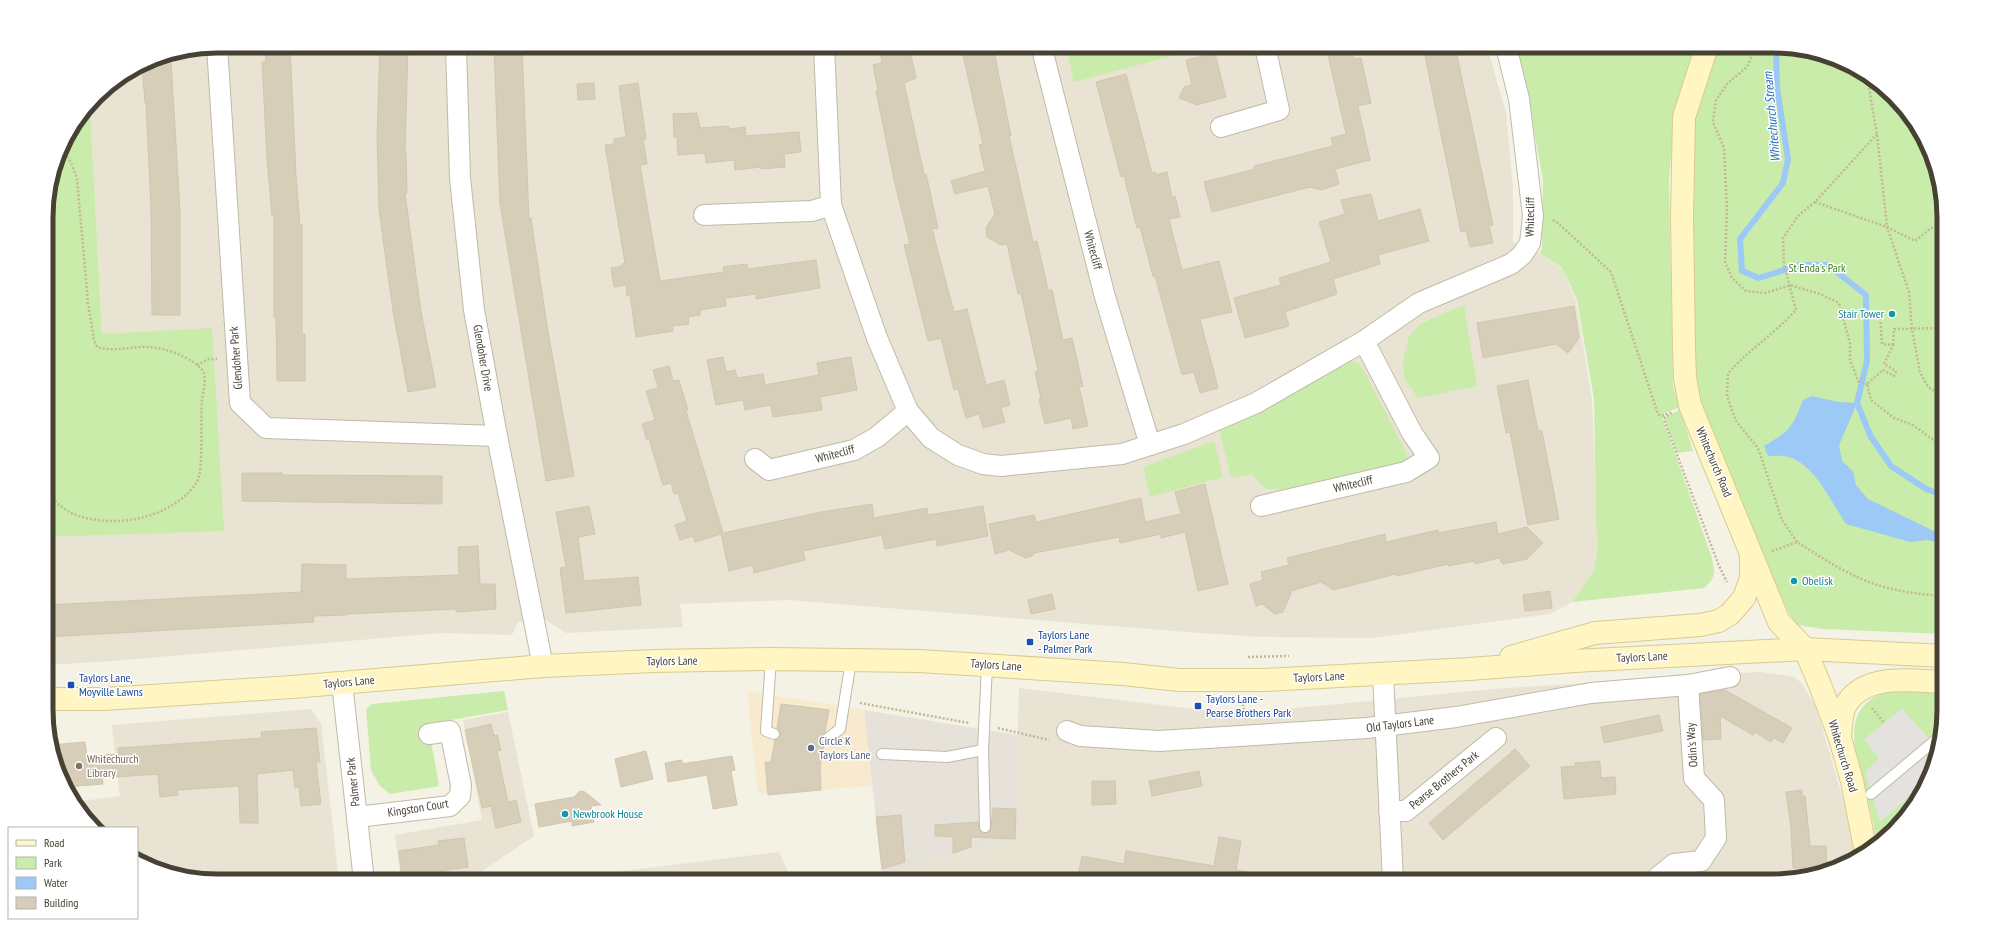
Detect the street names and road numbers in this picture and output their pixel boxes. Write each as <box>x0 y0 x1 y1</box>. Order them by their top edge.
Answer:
street label: Whitecliff <box>1522 196 1537 237</box>
street label: Whitecliff <box>1081 229 1106 272</box>
street label: Glendoher Drive <box>470 324 497 392</box>
street label: Glendoher Park <box>226 326 245 390</box>
street label: Whitechurch Road <box>1693 425 1736 499</box>
street label: Whitecliff <box>814 441 857 466</box>
street label: Whitecliff <box>1332 472 1375 495</box>
street label: Taylors Lane <box>1616 648 1668 665</box>
street label: Taylors Lane <box>646 653 698 668</box>
street label: Taylors Lane <box>970 655 1022 674</box>
street label: Taylors Lane <box>1293 668 1345 685</box>
street label: Taylors Lane <box>323 672 375 691</box>
street label: Old Taylors Lane <box>1365 712 1435 735</box>
street label: Whitechurch Road <box>1825 718 1862 794</box>
street label: Odin's Way <box>1682 722 1701 768</box>
street label: Pearse Brothers Park <box>1406 747 1482 812</box>
street label: Palmer Park <box>342 757 363 807</box>
street label: Kingston Court <box>386 795 450 820</box>

